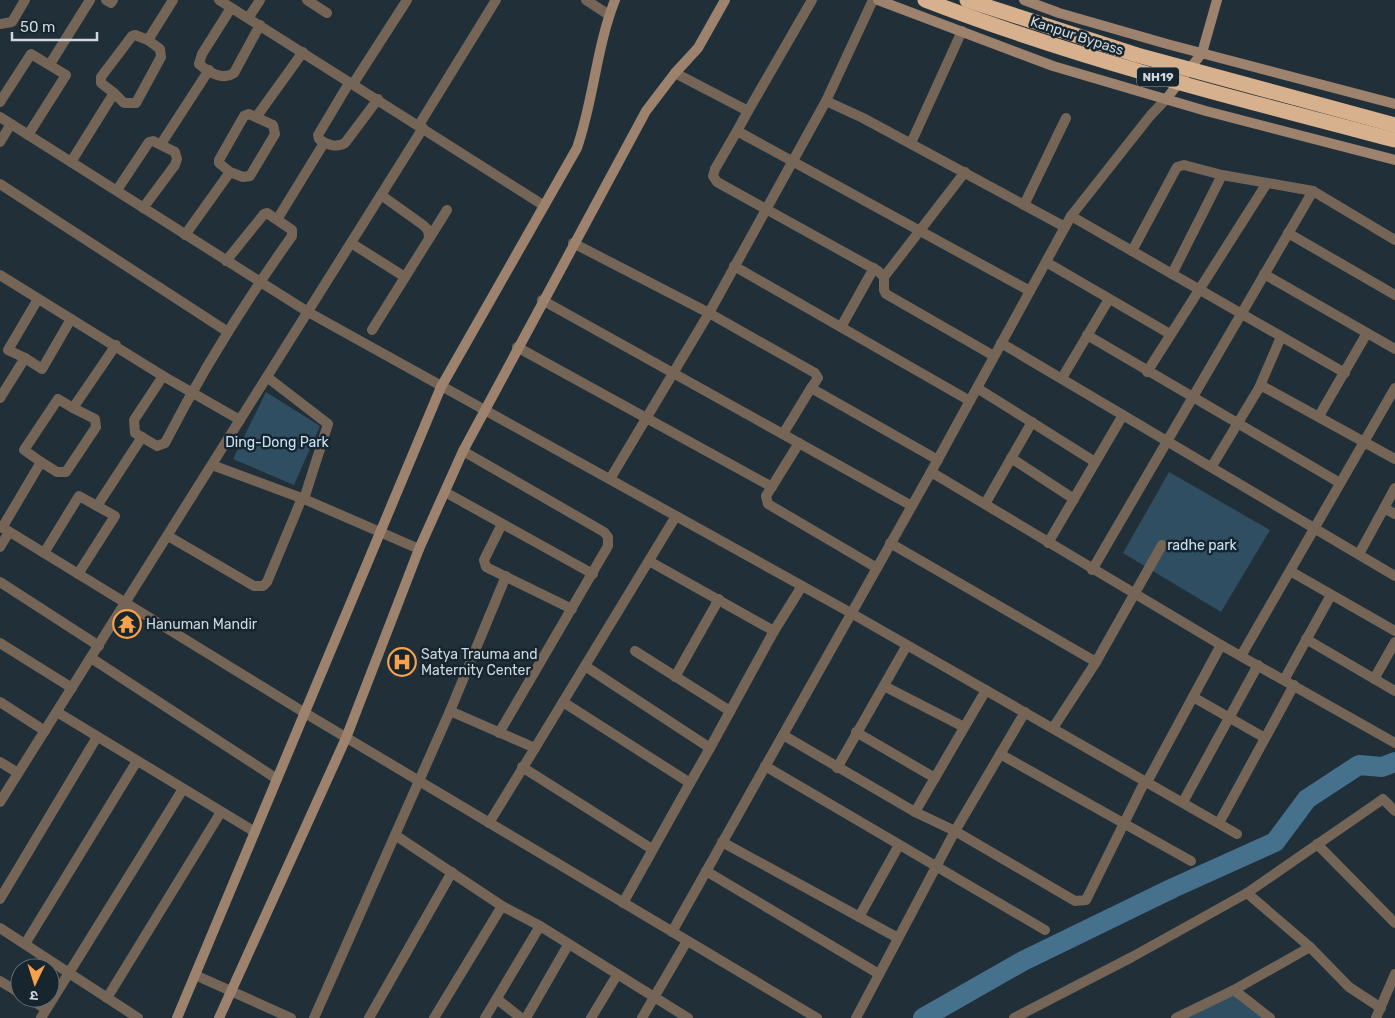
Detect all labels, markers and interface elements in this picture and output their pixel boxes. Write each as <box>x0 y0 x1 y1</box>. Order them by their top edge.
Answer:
scale bar <box>12 10 98 42</box>
street label: Kanpur Bypass <box>1028 13 1126 59</box>
text: 50 m <box>20 18 55 36</box>
road number: NH19 <box>1137 68 1179 86</box>
park label: Ding-Dong Park <box>225 434 330 451</box>
park label: radhe park <box>1167 537 1238 554</box>
temple icon: Hanuman Mandir <box>112 609 142 639</box>
place label: Hanuman Mandir <box>146 616 258 633</box>
place label: Satya Trauma and Maternity Center <box>421 646 538 679</box>
hospital icon: Satya Trauma and Maternity Center <box>387 647 417 677</box>
north arrow <box>10 958 60 1008</box>
text: उ <box>29 987 39 1004</box>

